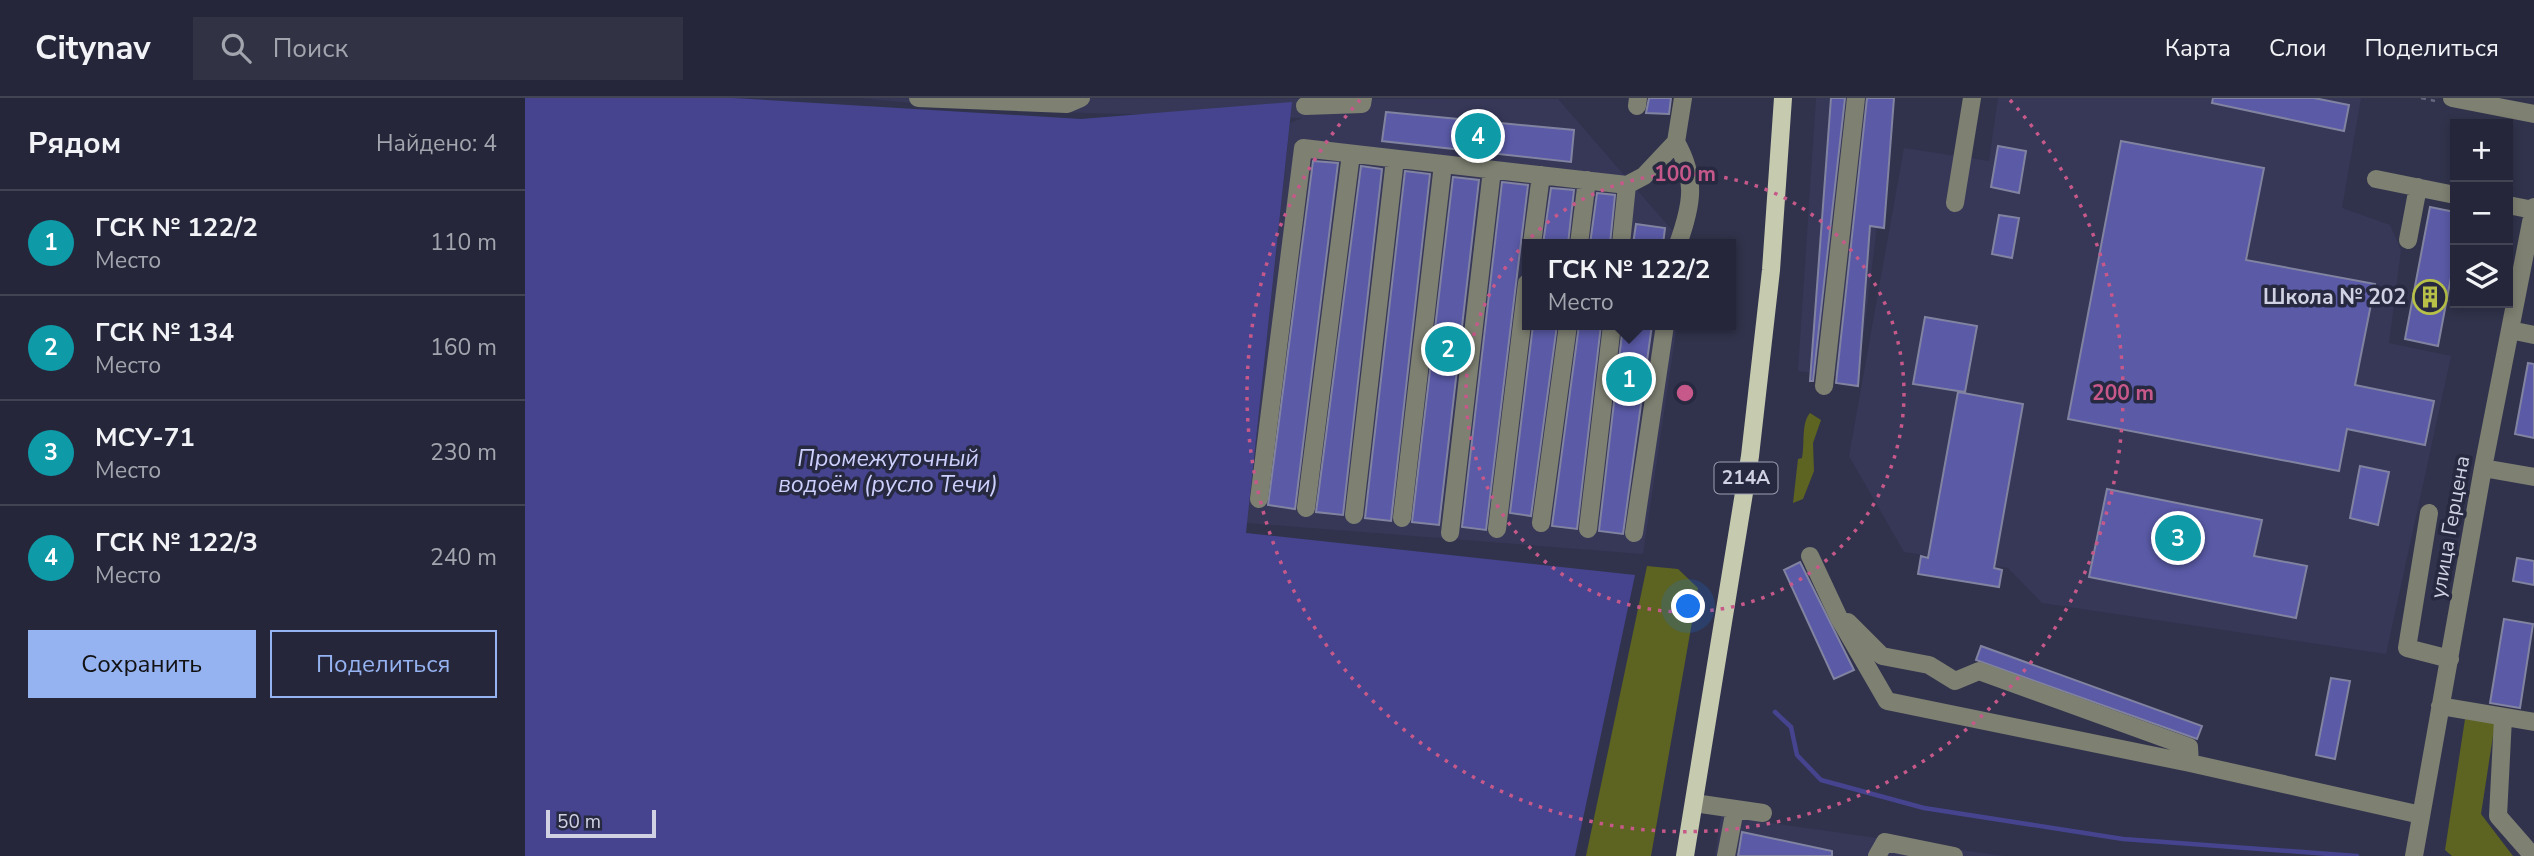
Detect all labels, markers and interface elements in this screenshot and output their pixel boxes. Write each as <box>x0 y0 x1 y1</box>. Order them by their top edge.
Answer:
search box <box>193 17 683 80</box>
text: Citynav <box>35 26 151 71</box>
icon: search <box>217 29 255 67</box>
text: Поиск <box>273 31 348 66</box>
text: Карта <box>2165 32 2231 64</box>
text: Слои <box>2269 32 2326 64</box>
text: Поделиться <box>2364 32 2499 64</box>
pin: 4 <box>1455 110 1501 162</box>
map controls <box>2450 119 2513 308</box>
button: + <box>2450 119 2513 182</box>
text: Рядом <box>28 123 121 164</box>
text: Найдено: 4 <box>376 128 497 159</box>
text: 100 m <box>1654 160 1716 188</box>
button: − <box>2450 182 2513 245</box>
text: ГСК № 122/2 <box>95 210 258 245</box>
text: 1 <box>44 227 58 258</box>
text: 110 m <box>430 227 497 258</box>
popup <box>1522 239 1736 330</box>
text: Место <box>95 245 161 276</box>
button: layers <box>2450 245 2513 308</box>
text: ГСК № 122/2 <box>1548 252 1710 287</box>
building icon: Школа № 202 <box>2411 278 2449 316</box>
place label: Школа № 202 <box>2263 283 2406 311</box>
text: Место <box>1548 287 1614 318</box>
text: ГСК № 134 <box>95 315 234 350</box>
pin: 2 <box>1425 323 1471 375</box>
text: 2 <box>44 332 58 363</box>
text: 160 m <box>430 332 497 363</box>
text: Место <box>95 350 161 381</box>
pin: 1 <box>1606 353 1652 405</box>
text: 200 m <box>2092 379 2154 407</box>
centre of rings <box>1673 381 1697 405</box>
text: МСУ-71 <box>95 420 195 455</box>
text: 3 <box>44 437 58 468</box>
text: 230 m <box>430 437 497 468</box>
water label: Промежуточный водоём (русло Течи) <box>778 443 998 500</box>
street label: улица Герцена <box>2424 454 2476 600</box>
text: Место <box>95 455 161 486</box>
road number: 214А <box>1715 462 1777 494</box>
pin: 3 <box>2155 512 2201 564</box>
text: ГСК № 122/3 <box>95 525 258 560</box>
text: 4 <box>44 542 58 573</box>
text: 240 m <box>430 542 497 573</box>
text: Место <box>95 560 161 591</box>
your location <box>1671 589 1705 623</box>
button: Сохранить <box>28 630 256 698</box>
button: Поделиться <box>270 630 497 698</box>
scale bar <box>546 807 656 839</box>
text: 50 m <box>557 809 601 835</box>

